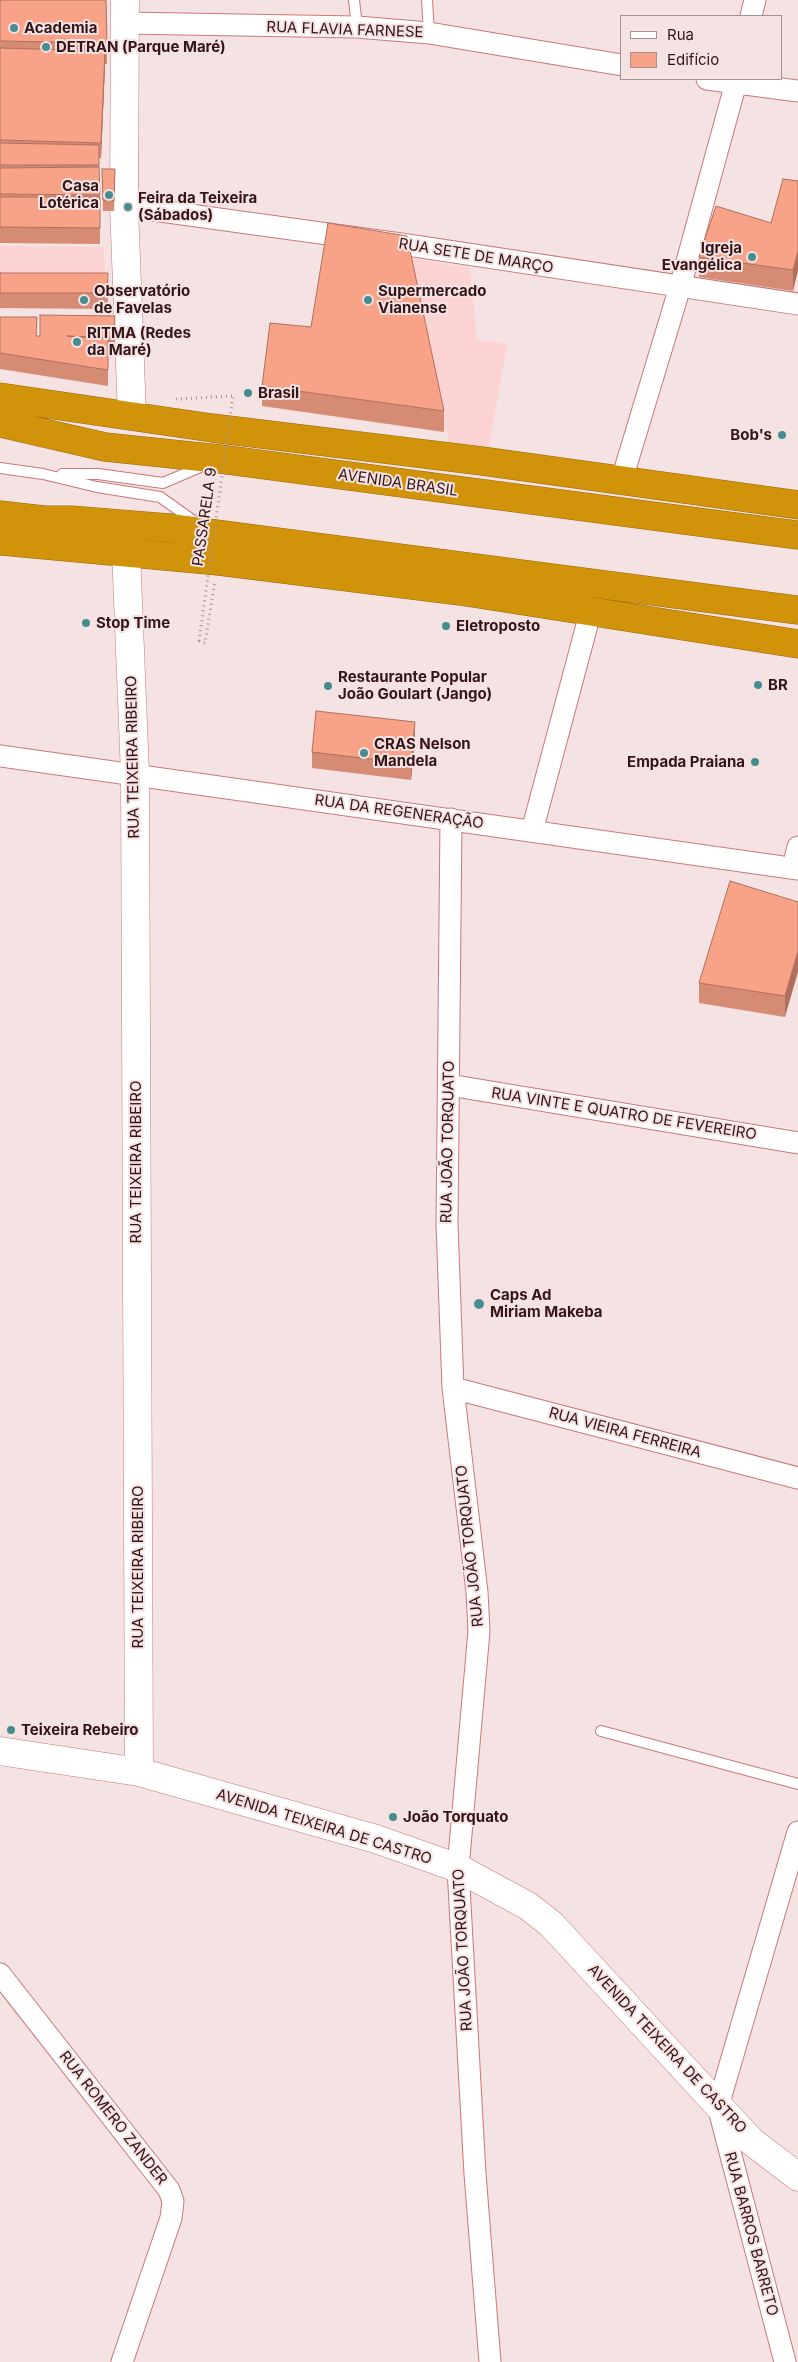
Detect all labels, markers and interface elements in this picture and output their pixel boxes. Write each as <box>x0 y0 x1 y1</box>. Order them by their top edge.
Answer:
legend <box>620 15 783 80</box>
street label: RUA FLAVIA FARNESE <box>266 18 424 42</box>
place label: Academia <box>24 19 97 37</box>
marker: Academia <box>8 22 20 34</box>
text: Rua <box>667 25 694 44</box>
place label: DETRAN (Parque Maré) <box>56 38 226 56</box>
marker: DETRAN (Parque Maré) <box>40 41 52 53</box>
text: Edifício <box>667 50 719 69</box>
place label: Casa Lotérica <box>39 177 99 212</box>
marker: Casa Lotérica <box>103 189 115 201</box>
place label: Feira da Teixeira (Sábados) <box>138 189 257 224</box>
marker: Feira da Teixeira (Sábados) <box>122 201 134 213</box>
street label: RUA SETE DE MARÇO <box>397 235 555 277</box>
place label: Igreja Evangélica <box>662 239 742 274</box>
marker: Igreja Evangélica <box>746 251 758 263</box>
place label: Observatório de Favelas <box>94 282 190 317</box>
place label: Supermercado Vianense <box>378 282 486 317</box>
marker: Observatório de Favelas <box>78 294 90 306</box>
marker: Supermercado Vianense <box>362 294 374 306</box>
place label: RITMA (Redes da Maré) <box>87 324 191 359</box>
marker: RITMA (Redes da Maré) <box>71 336 83 348</box>
place label: Brasil <box>258 384 299 402</box>
marker: Brasil <box>242 387 254 399</box>
place label: Bob's <box>730 426 772 444</box>
marker: Bob's <box>776 429 788 441</box>
street label: AVENIDA BRASIL <box>337 466 459 500</box>
street label: PASSARELA 9 <box>189 467 221 567</box>
place label: Stop Time <box>96 614 170 632</box>
marker: Stop Time <box>80 617 92 629</box>
place label: Eletroposto <box>456 617 540 635</box>
marker: Eletroposto <box>440 620 452 632</box>
place label: Restaurante Popular João Goulart (Jango) <box>338 668 492 703</box>
street label: RUA TEIXEIRA RIBEIRO <box>123 675 143 839</box>
place label: BR <box>768 676 788 694</box>
marker: BR <box>752 679 764 691</box>
marker: Restaurante Popular João Goulart (Jango) <box>322 680 334 692</box>
place label: CRAS Nelson Mandela <box>374 735 471 770</box>
marker: CRAS Nelson Mandela <box>358 747 370 759</box>
place label: Empada Praiana <box>627 753 745 771</box>
marker: Empada Praiana <box>749 756 761 768</box>
street label: RUA DA REGENERAÇÃO <box>313 791 485 833</box>
street label: RUA JOÃO TORQUATO <box>438 1061 458 1223</box>
street label: RUA TEIXEIRA RIBEIRO <box>127 1081 145 1243</box>
street label: RUA VINTE E QUATRO DE FEVEREIRO <box>490 1084 758 1144</box>
place label: Caps Ad Miriam Makeba <box>490 1286 603 1321</box>
marker: Caps Ad Miriam Makeba <box>472 1297 486 1311</box>
street label: RUA VIEIRA FERREIRA <box>547 1404 703 1462</box>
street label: RUA JOÃO TORQUATO <box>453 1464 487 1628</box>
street label: RUA TEIXEIRA RIBEIRO <box>129 1486 147 1648</box>
place label: Teixeira Rebeiro <box>21 1721 138 1739</box>
marker: Teixeira Rebeiro <box>5 1724 17 1736</box>
street label: AVENIDA TEIXEIRA DE CASTRO <box>214 1786 434 1868</box>
place label: João Torquato <box>403 1808 508 1826</box>
marker: João Torquato <box>387 1811 399 1823</box>
street label: RUA JOÃO TORQUATO <box>450 1868 476 2032</box>
street label: AVENIDA TEIXEIRA DE CASTRO <box>584 1961 750 2137</box>
street label: RUA ROMERO ZANDER <box>55 2048 171 2188</box>
street label: RUA BARROS BARRETO <box>720 2150 782 2318</box>

